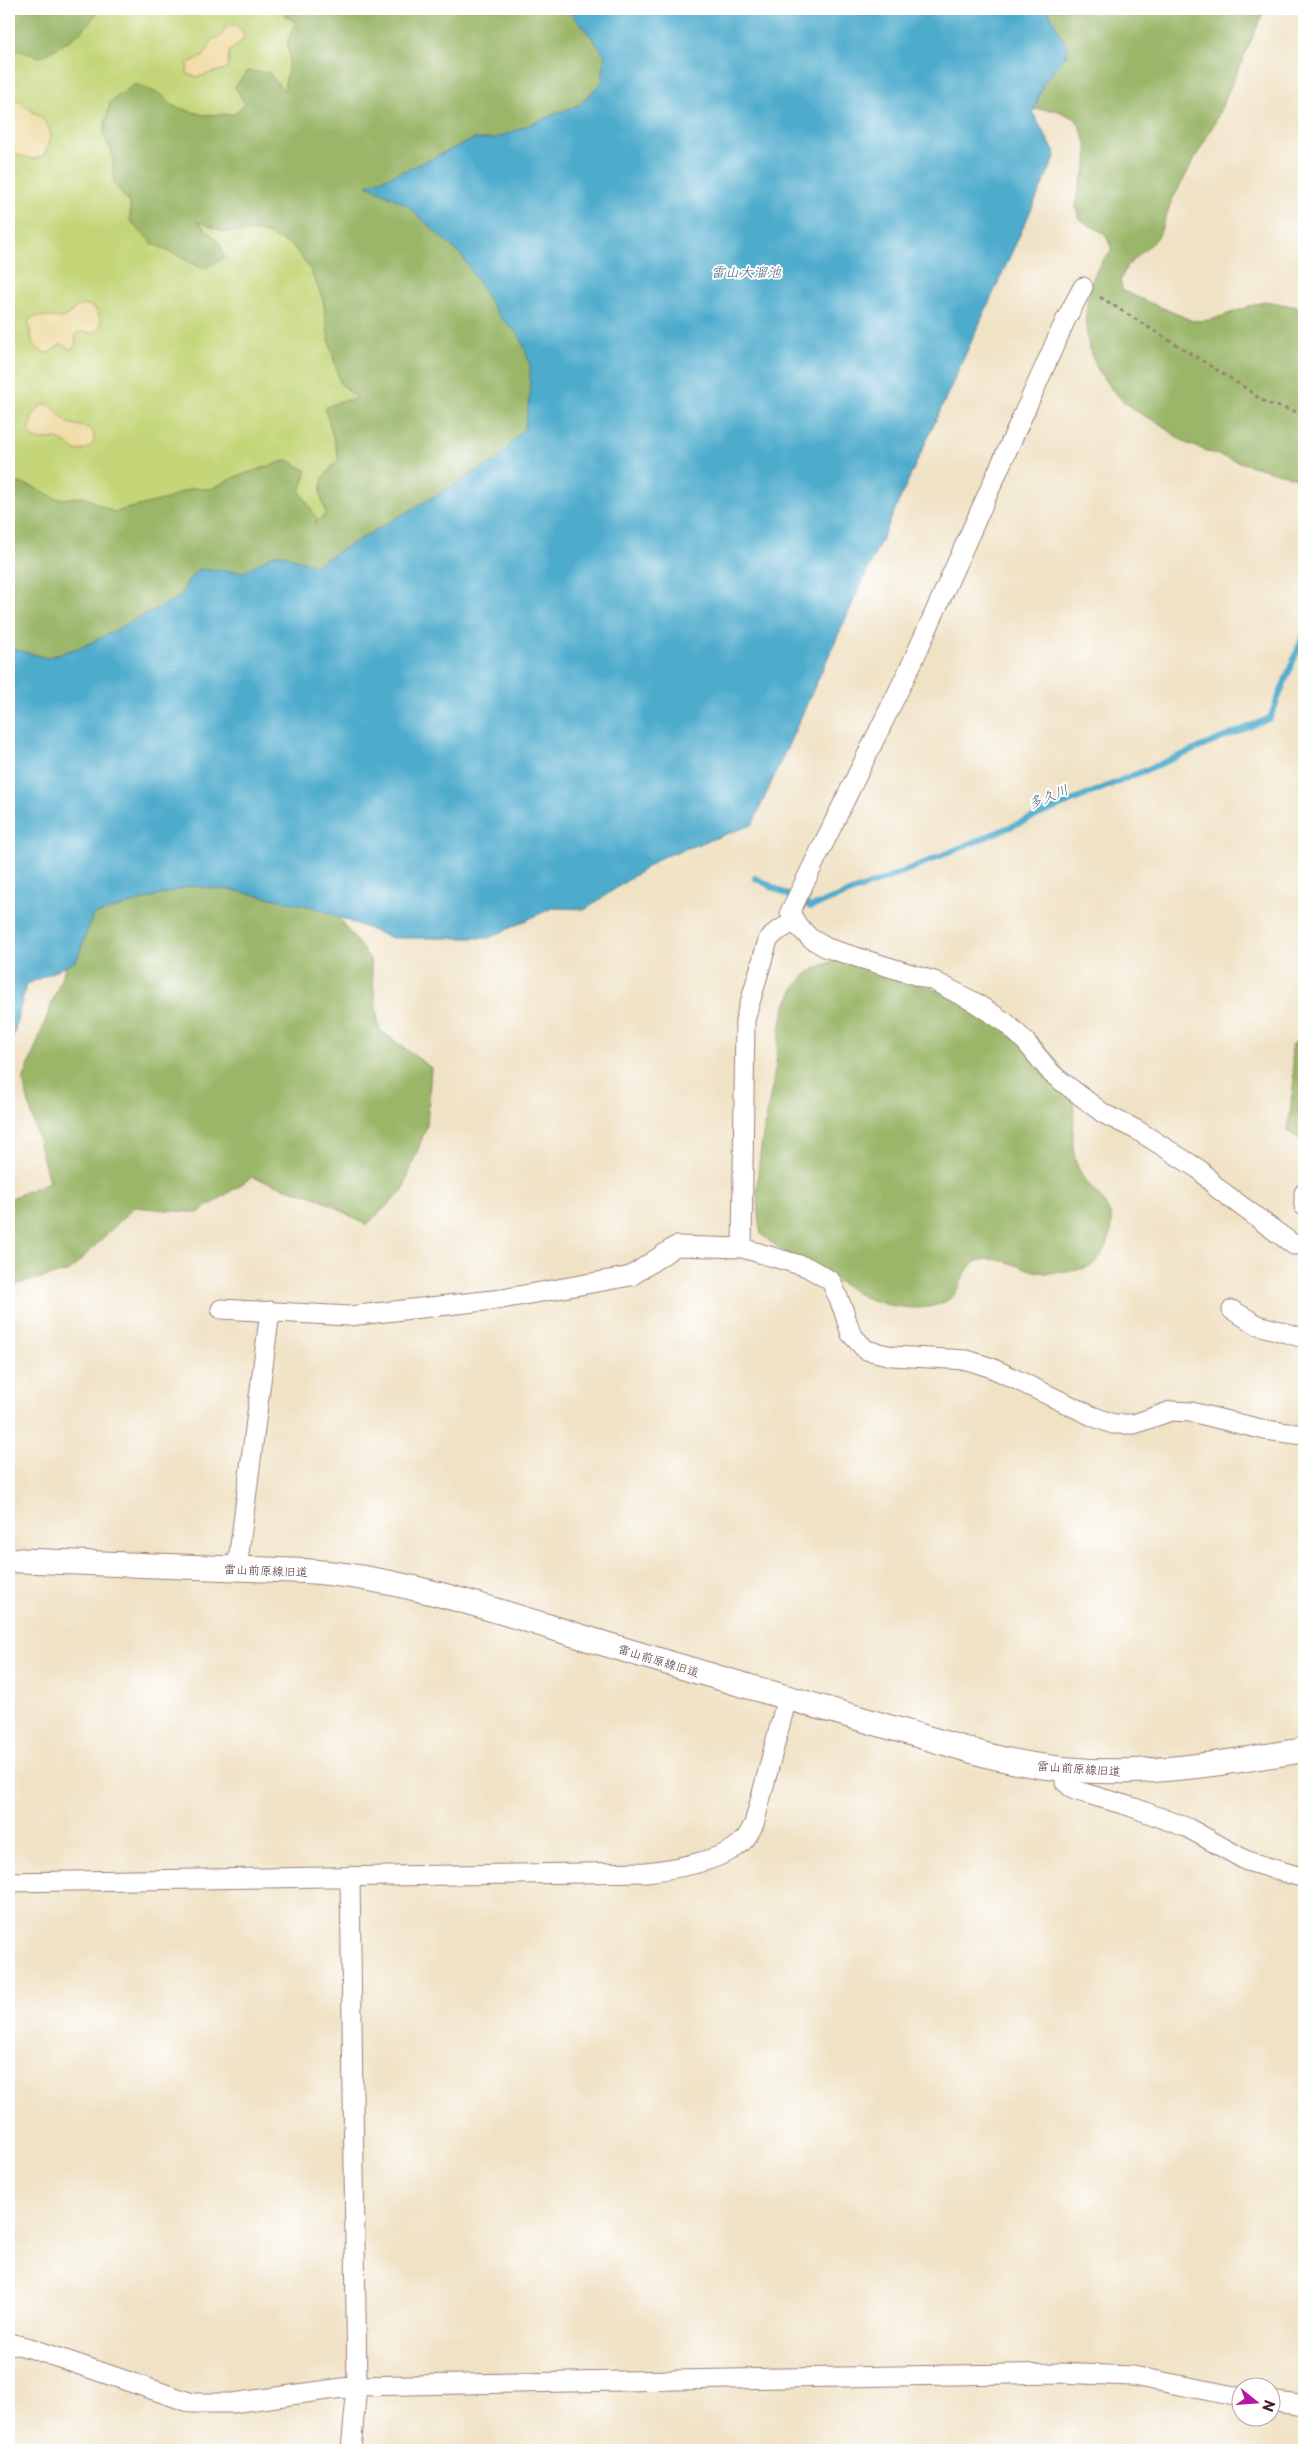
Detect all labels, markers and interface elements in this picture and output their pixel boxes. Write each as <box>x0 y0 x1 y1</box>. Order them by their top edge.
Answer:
water label: 雷山大溜池 <box>711 261 782 282</box>
water label: 多久川 <box>1025 778 1071 814</box>
street label: 雷山前原線旧道 <box>224 1560 308 1580</box>
street label: 雷山前原線旧道 <box>616 1639 702 1681</box>
street label: 雷山前原線旧道 <box>1036 1756 1122 1780</box>
north arrow <box>1230 2376 1280 2426</box>
text: N <box>1257 2398 1281 2414</box>

